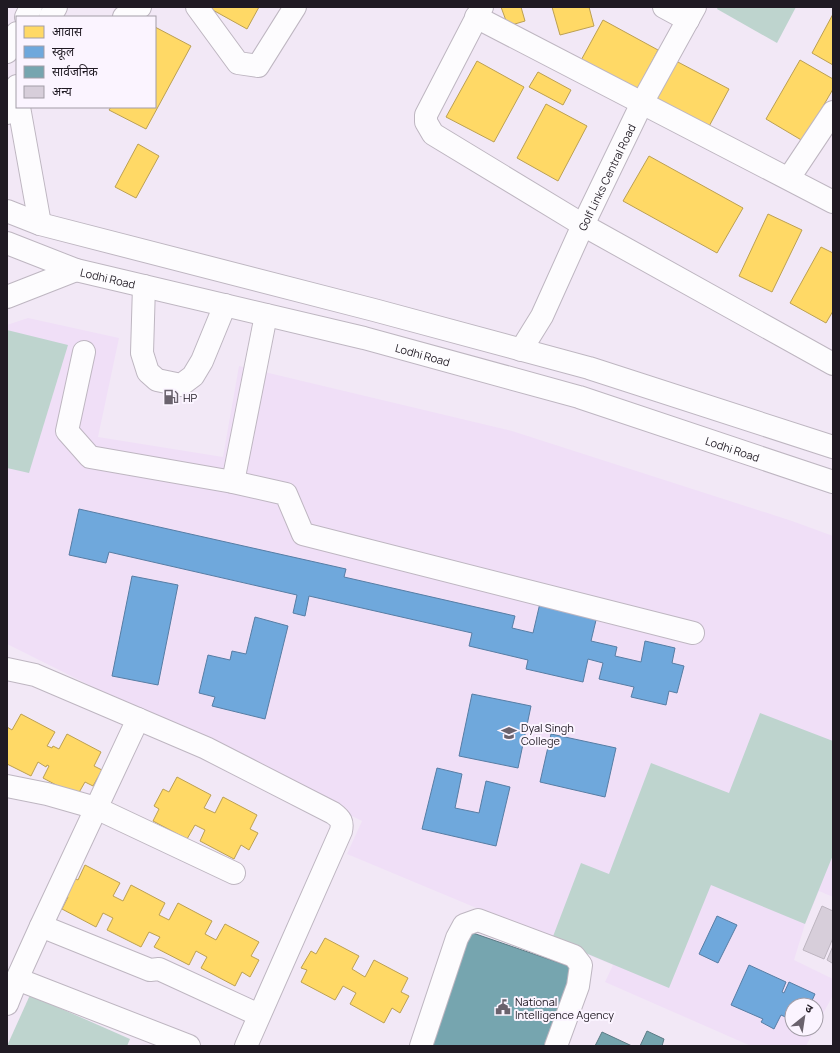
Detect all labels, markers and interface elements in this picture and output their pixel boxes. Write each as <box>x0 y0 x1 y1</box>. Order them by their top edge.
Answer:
legend <box>16 16 156 108</box>
text: आवास <box>52 23 83 40</box>
text: स्कूल <box>52 43 75 60</box>
text: सार्वजनिक <box>52 63 99 80</box>
text: अन्य <box>52 83 73 100</box>
street label: Golf Links Central Road <box>574 121 638 233</box>
street label: Lodhi Road <box>79 264 137 291</box>
street label: Lodhi Road <box>394 339 452 369</box>
fuel station icon: HP <box>162 388 180 406</box>
place label: HP <box>183 390 198 405</box>
street label: Lodhi Road <box>704 432 762 464</box>
place label: Dyal Singh College <box>521 720 574 748</box>
school or university icon: Dyal Singh College <box>500 724 518 742</box>
place label: National Intelligence Agency <box>515 994 614 1022</box>
north arrow <box>784 997 824 1037</box>
public building icon: National Intelligence Agency <box>494 998 512 1016</box>
text: उ <box>803 1000 816 1016</box>

